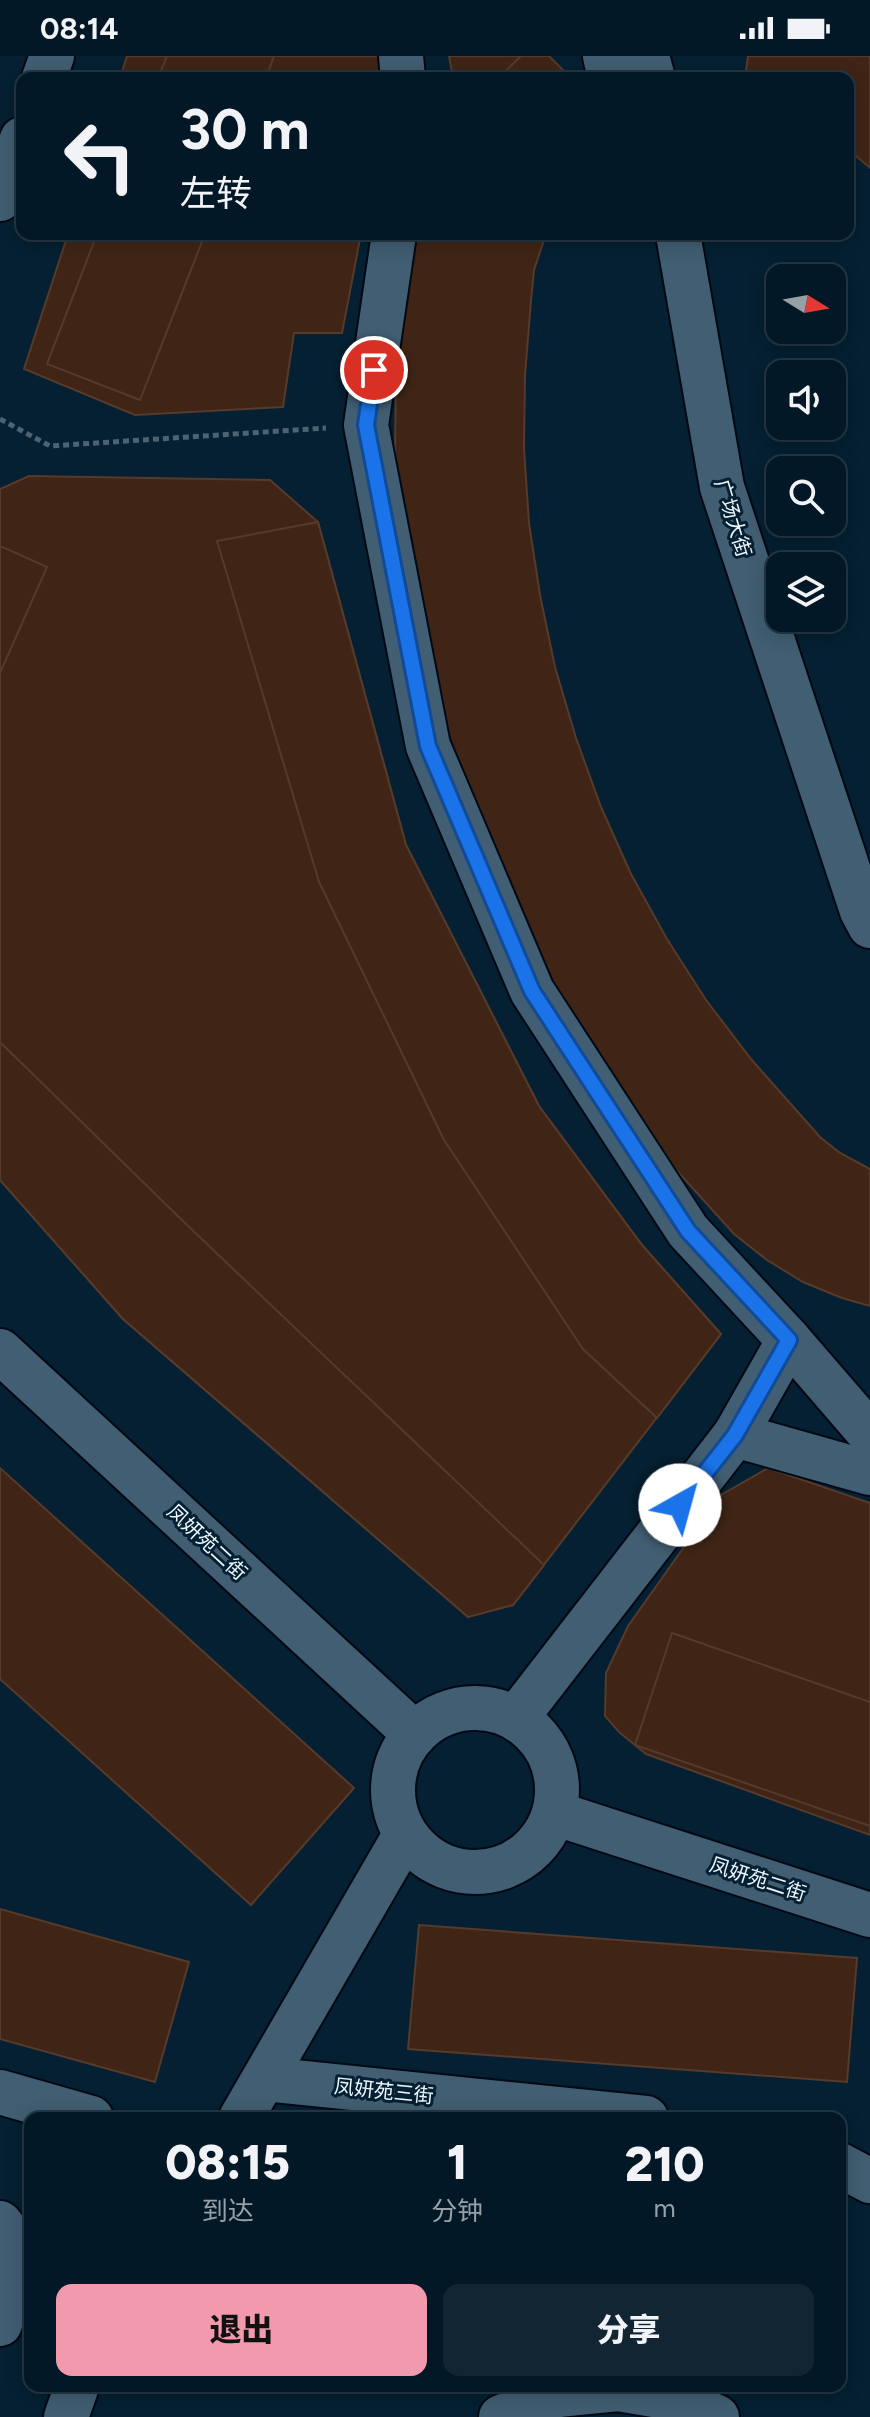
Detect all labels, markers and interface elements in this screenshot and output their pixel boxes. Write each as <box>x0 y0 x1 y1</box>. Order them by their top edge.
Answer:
text: 08:14 <box>40 10 118 47</box>
text: 30 m <box>180 96 310 163</box>
icon: left <box>48 104 152 208</box>
text: 左转 <box>180 172 252 215</box>
north arrow <box>766 264 846 344</box>
map controls <box>766 264 846 632</box>
pin <box>340 336 408 404</box>
icon: arrive <box>352 348 396 392</box>
button: sound <box>766 360 846 440</box>
button: search <box>766 456 846 536</box>
street label: 广场大街 <box>710 476 756 560</box>
button: layers <box>766 552 846 632</box>
position arrow <box>638 1463 722 1547</box>
street label: 凤妍苑二街 <box>162 1499 252 1585</box>
street label: 凤妍苑二街 <box>707 1852 809 1906</box>
street label: 凤妍苑三街 <box>333 2074 435 2108</box>
text: 08:15 <box>165 2133 290 2191</box>
text: 1 <box>447 2133 468 2191</box>
text: 210 <box>625 2135 705 2193</box>
text: m <box>654 2192 676 2224</box>
text: 到达 <box>202 2195 254 2227</box>
text: 分钟 <box>431 2195 483 2227</box>
button: 退出 <box>56 2284 427 2376</box>
button: 分享 <box>443 2284 814 2376</box>

